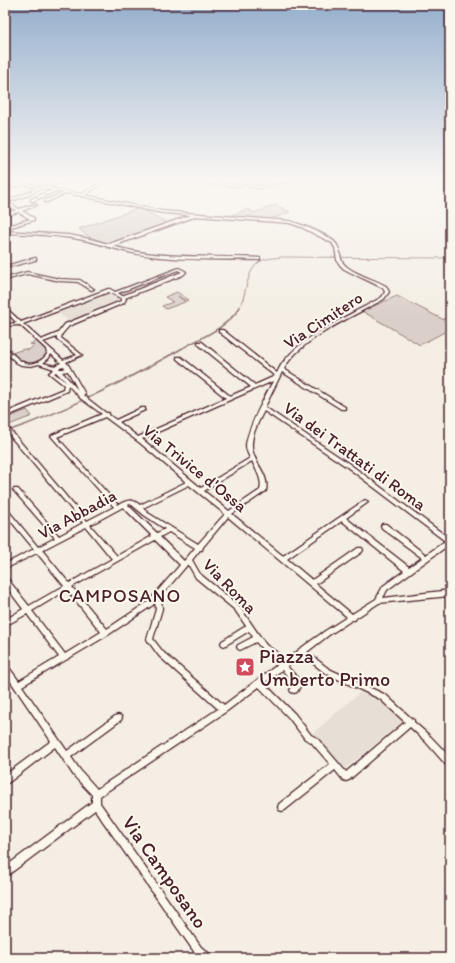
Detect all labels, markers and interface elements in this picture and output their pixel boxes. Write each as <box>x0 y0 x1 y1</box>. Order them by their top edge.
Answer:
street label: Via Cimitero <box>280 287 366 353</box>
street label: Via dei Trattati di Roma <box>280 398 430 514</box>
street label: Via Trivice d'Ossa <box>139 420 251 516</box>
street label: Via Abbadia <box>34 485 120 543</box>
street label: Via Roma <box>199 554 261 618</box>
district label: CAMPOSANO <box>59 584 181 607</box>
place label: Piazza Umberto Primo <box>259 644 390 691</box>
place icon: Piazza Umberto Primo <box>234 656 256 678</box>
street label: Via Camposano <box>117 811 213 933</box>

